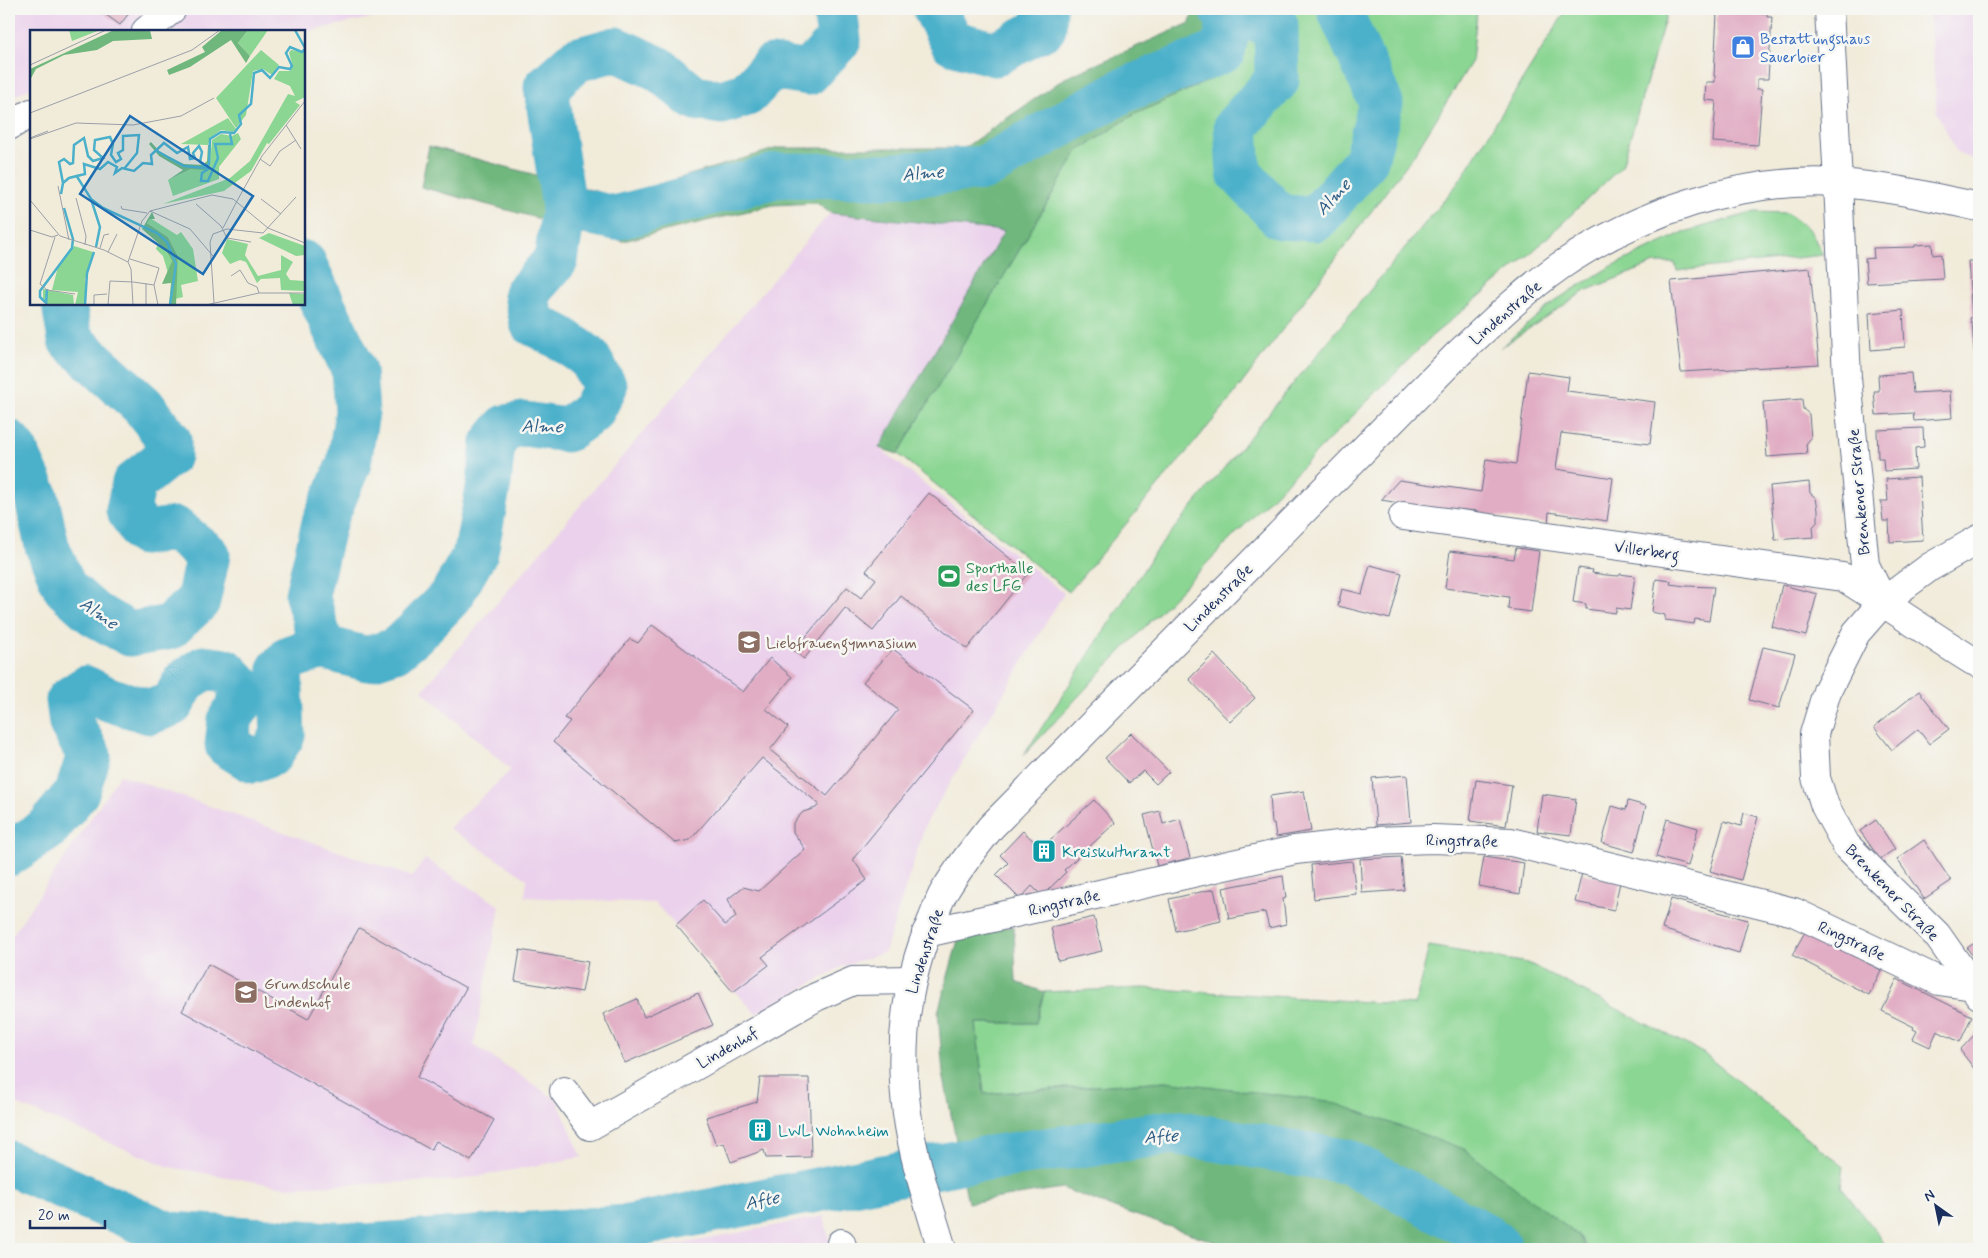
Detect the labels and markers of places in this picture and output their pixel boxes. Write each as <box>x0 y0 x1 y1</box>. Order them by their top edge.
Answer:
place label: Bestattungshaus Sauerbier <box>1760 29 1870 68</box>
shop icon: Bestattungshaus Sauerbier <box>1730 34 1756 60</box>
place label: Sporthalle des LFG <box>966 558 1033 597</box>
sports icon: Sporthalle des LFG <box>936 563 962 589</box>
school or university icon: Liebfrauengymnasium <box>736 629 762 655</box>
place label: Liebfrauengymnasium <box>766 633 917 655</box>
building icon: Kreiskulturamt <box>1031 838 1057 864</box>
place label: Kreiskulturamt <box>1062 842 1171 863</box>
place label: Grundschule Lindenhof <box>264 974 351 1013</box>
school or university icon: Grundschule Lindenhof <box>233 979 259 1005</box>
building icon: LWL Wohnheim <box>747 1117 773 1143</box>
place label: LWL Wohnheim <box>778 1121 889 1142</box>

